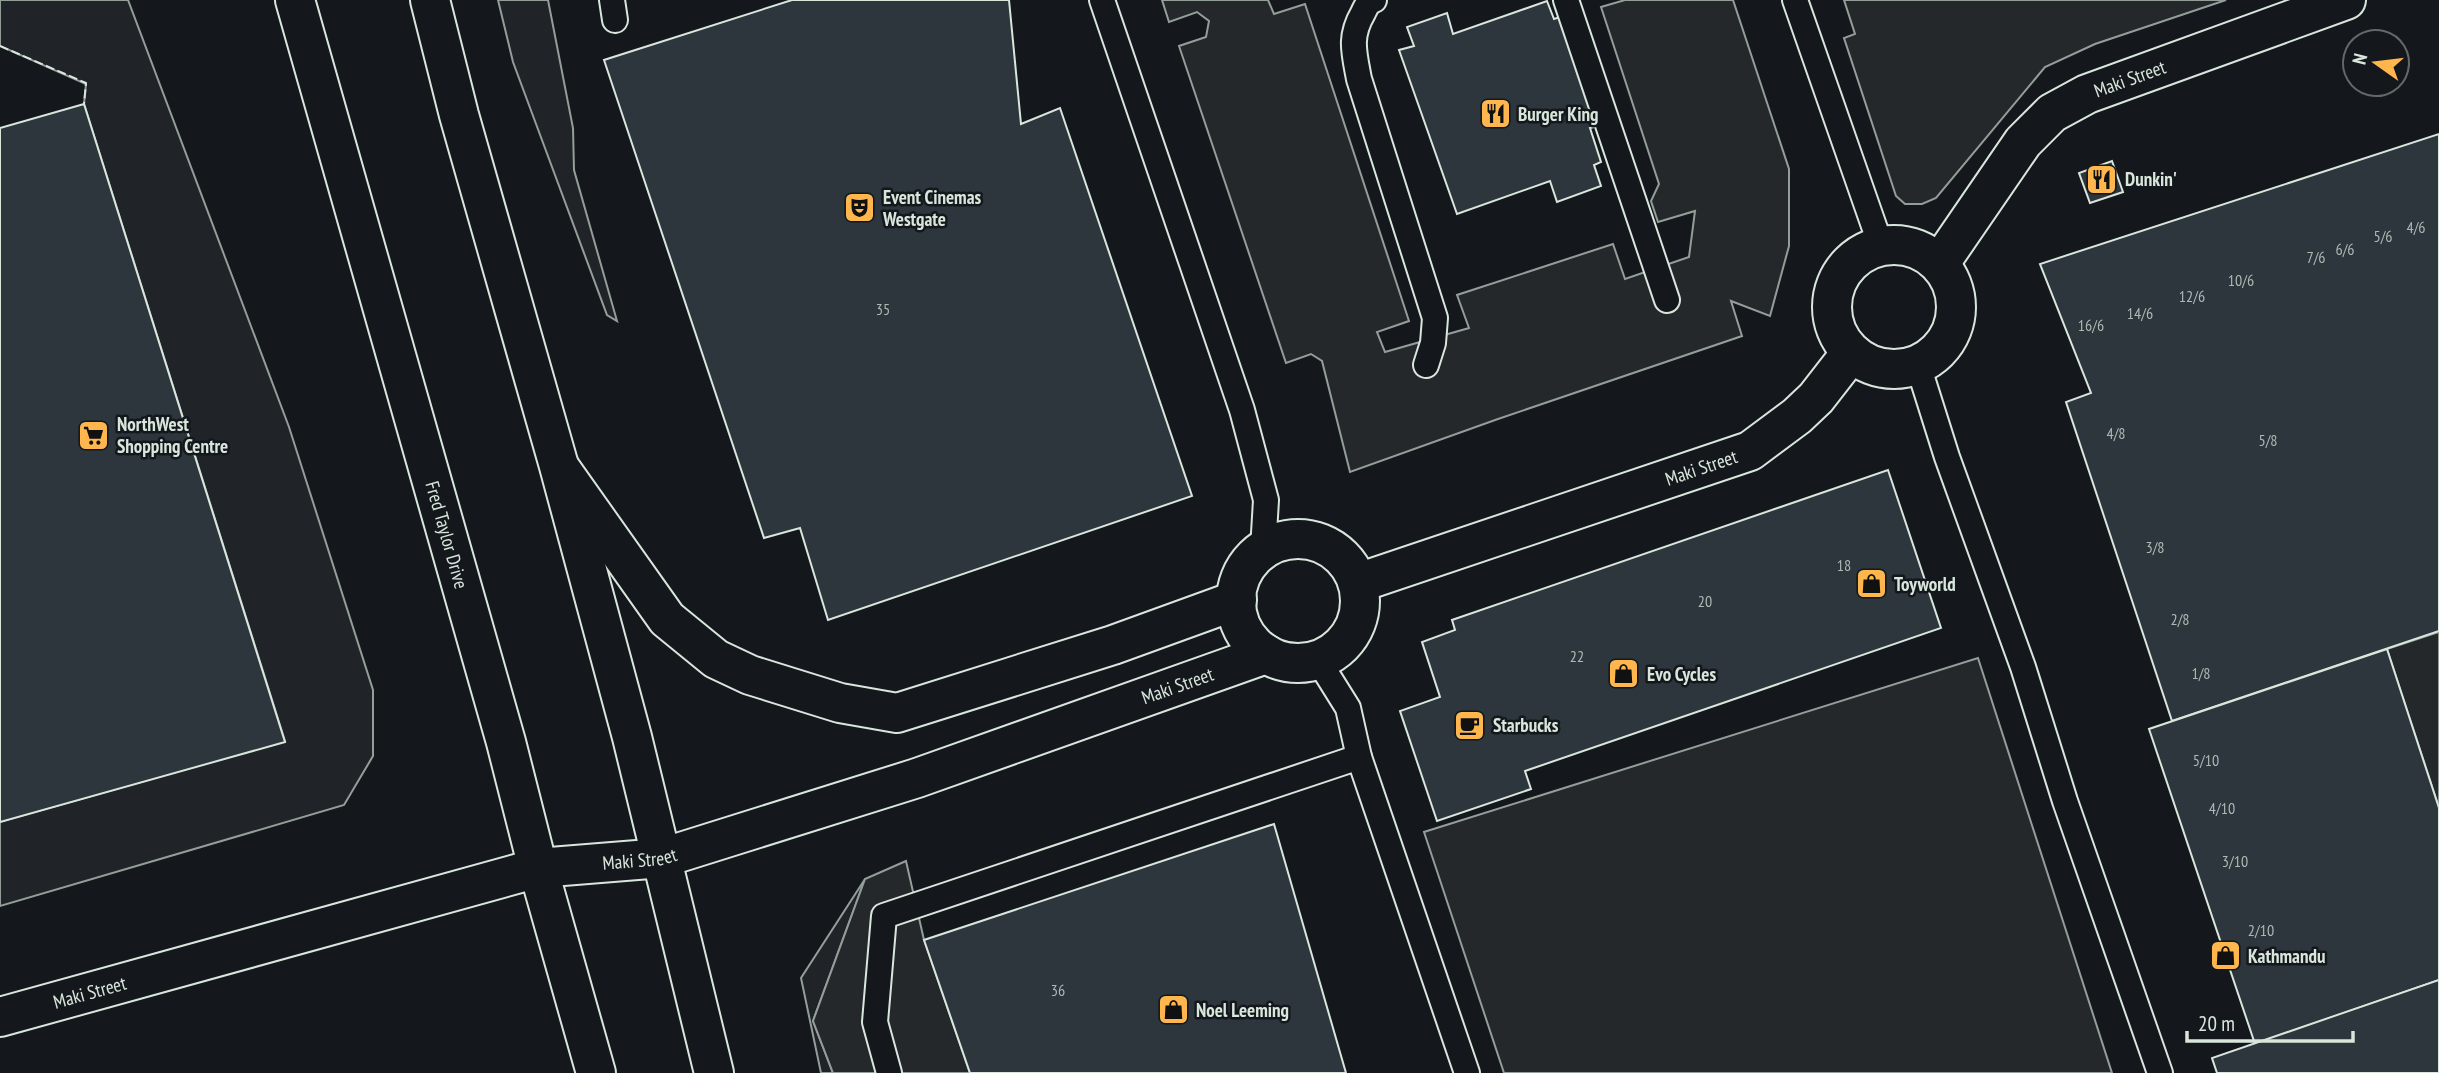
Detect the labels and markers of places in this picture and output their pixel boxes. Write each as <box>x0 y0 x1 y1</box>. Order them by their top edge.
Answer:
restaurant icon: Burger King <box>1478 97 1512 131</box>
place label: Burger King <box>1518 102 1598 126</box>
restaurant icon: Dunkin' <box>2085 162 2119 196</box>
place label: Dunkin' <box>2125 167 2177 191</box>
place label: Event Cinemas Westgate <box>882 185 982 231</box>
theatre icon: Event Cinemas Westgate <box>843 191 877 225</box>
place label: NorthWest Shopping Centre <box>117 412 228 458</box>
supermarket icon: NorthWest Shopping Centre <box>77 418 111 452</box>
shop icon: Toyworld <box>1854 567 1888 601</box>
place label: Toyworld <box>1894 572 1956 596</box>
shop icon: Evo Cycles <box>1607 657 1641 691</box>
place label: Evo Cycles <box>1647 662 1716 686</box>
cafe icon: Starbucks <box>1453 708 1487 742</box>
place label: Starbucks <box>1493 713 1559 737</box>
shop icon: Kathmandu <box>2208 939 2242 973</box>
place label: Kathmandu <box>2248 944 2325 968</box>
shop icon: Noel Leeming <box>1156 993 1190 1027</box>
place label: Noel Leeming <box>1196 998 1289 1022</box>

